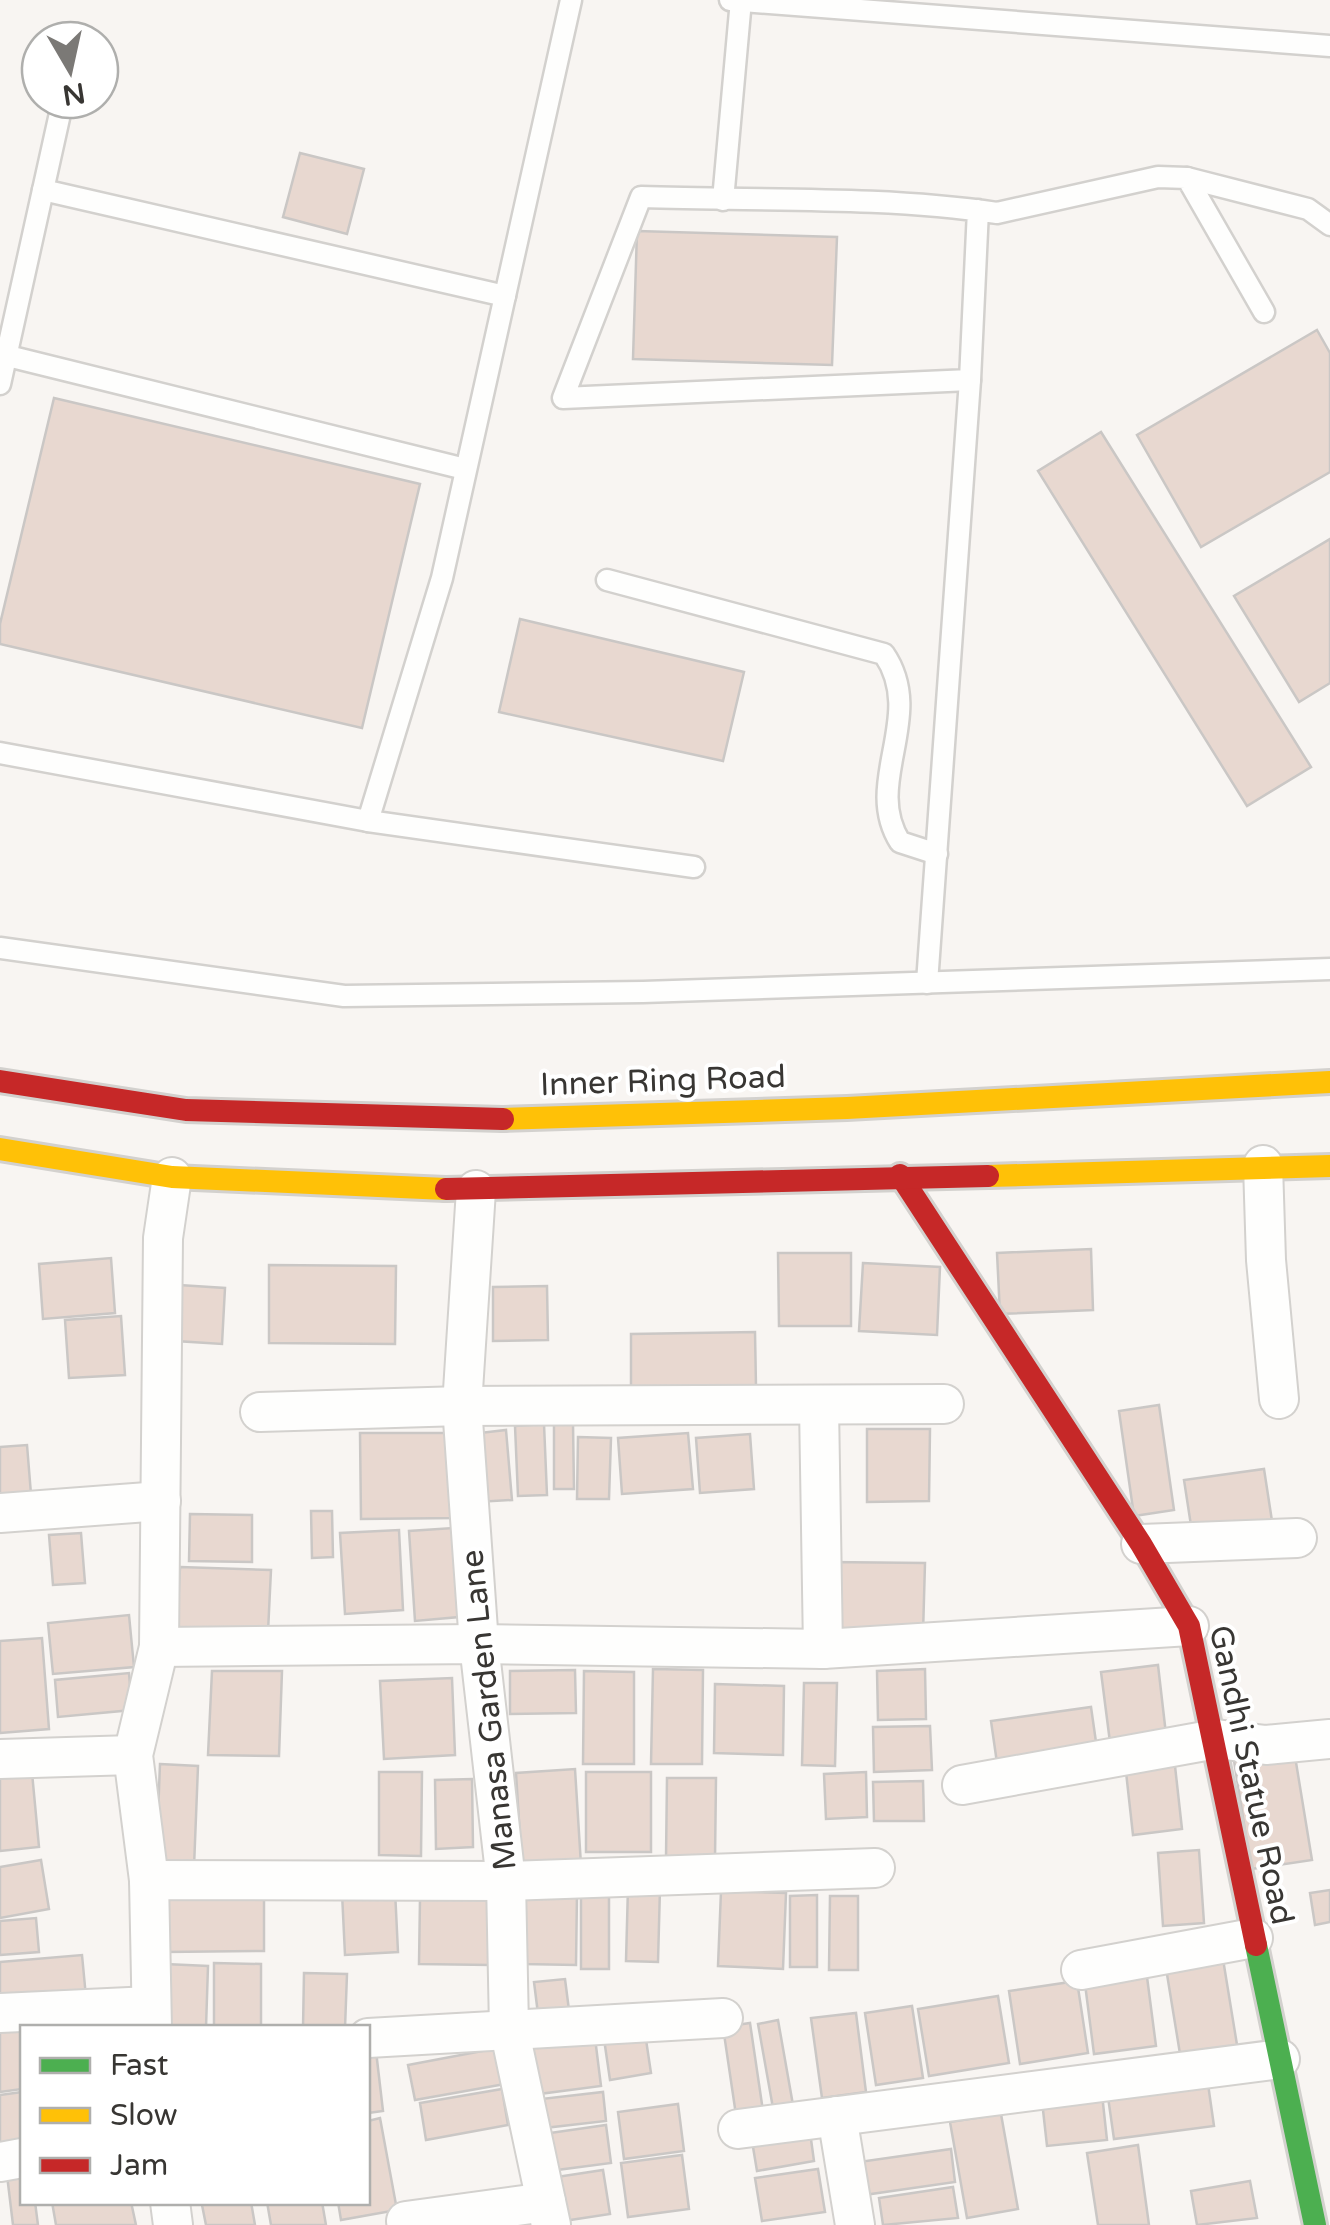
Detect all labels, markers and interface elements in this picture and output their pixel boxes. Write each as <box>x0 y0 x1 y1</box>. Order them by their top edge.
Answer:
north arrow <box>20 20 120 120</box>
text: N <box>60 75 88 112</box>
street label: Inner Ring Road <box>540 1058 786 1104</box>
street label: Manasa Garden Lane <box>453 1548 525 1872</box>
street label: Gandhi Statue Road <box>1201 1622 1301 1928</box>
legend <box>20 2025 370 2205</box>
text: Fast <box>110 2047 169 2084</box>
text: Slow <box>110 2097 178 2134</box>
text: Jam <box>110 2147 168 2184</box>

